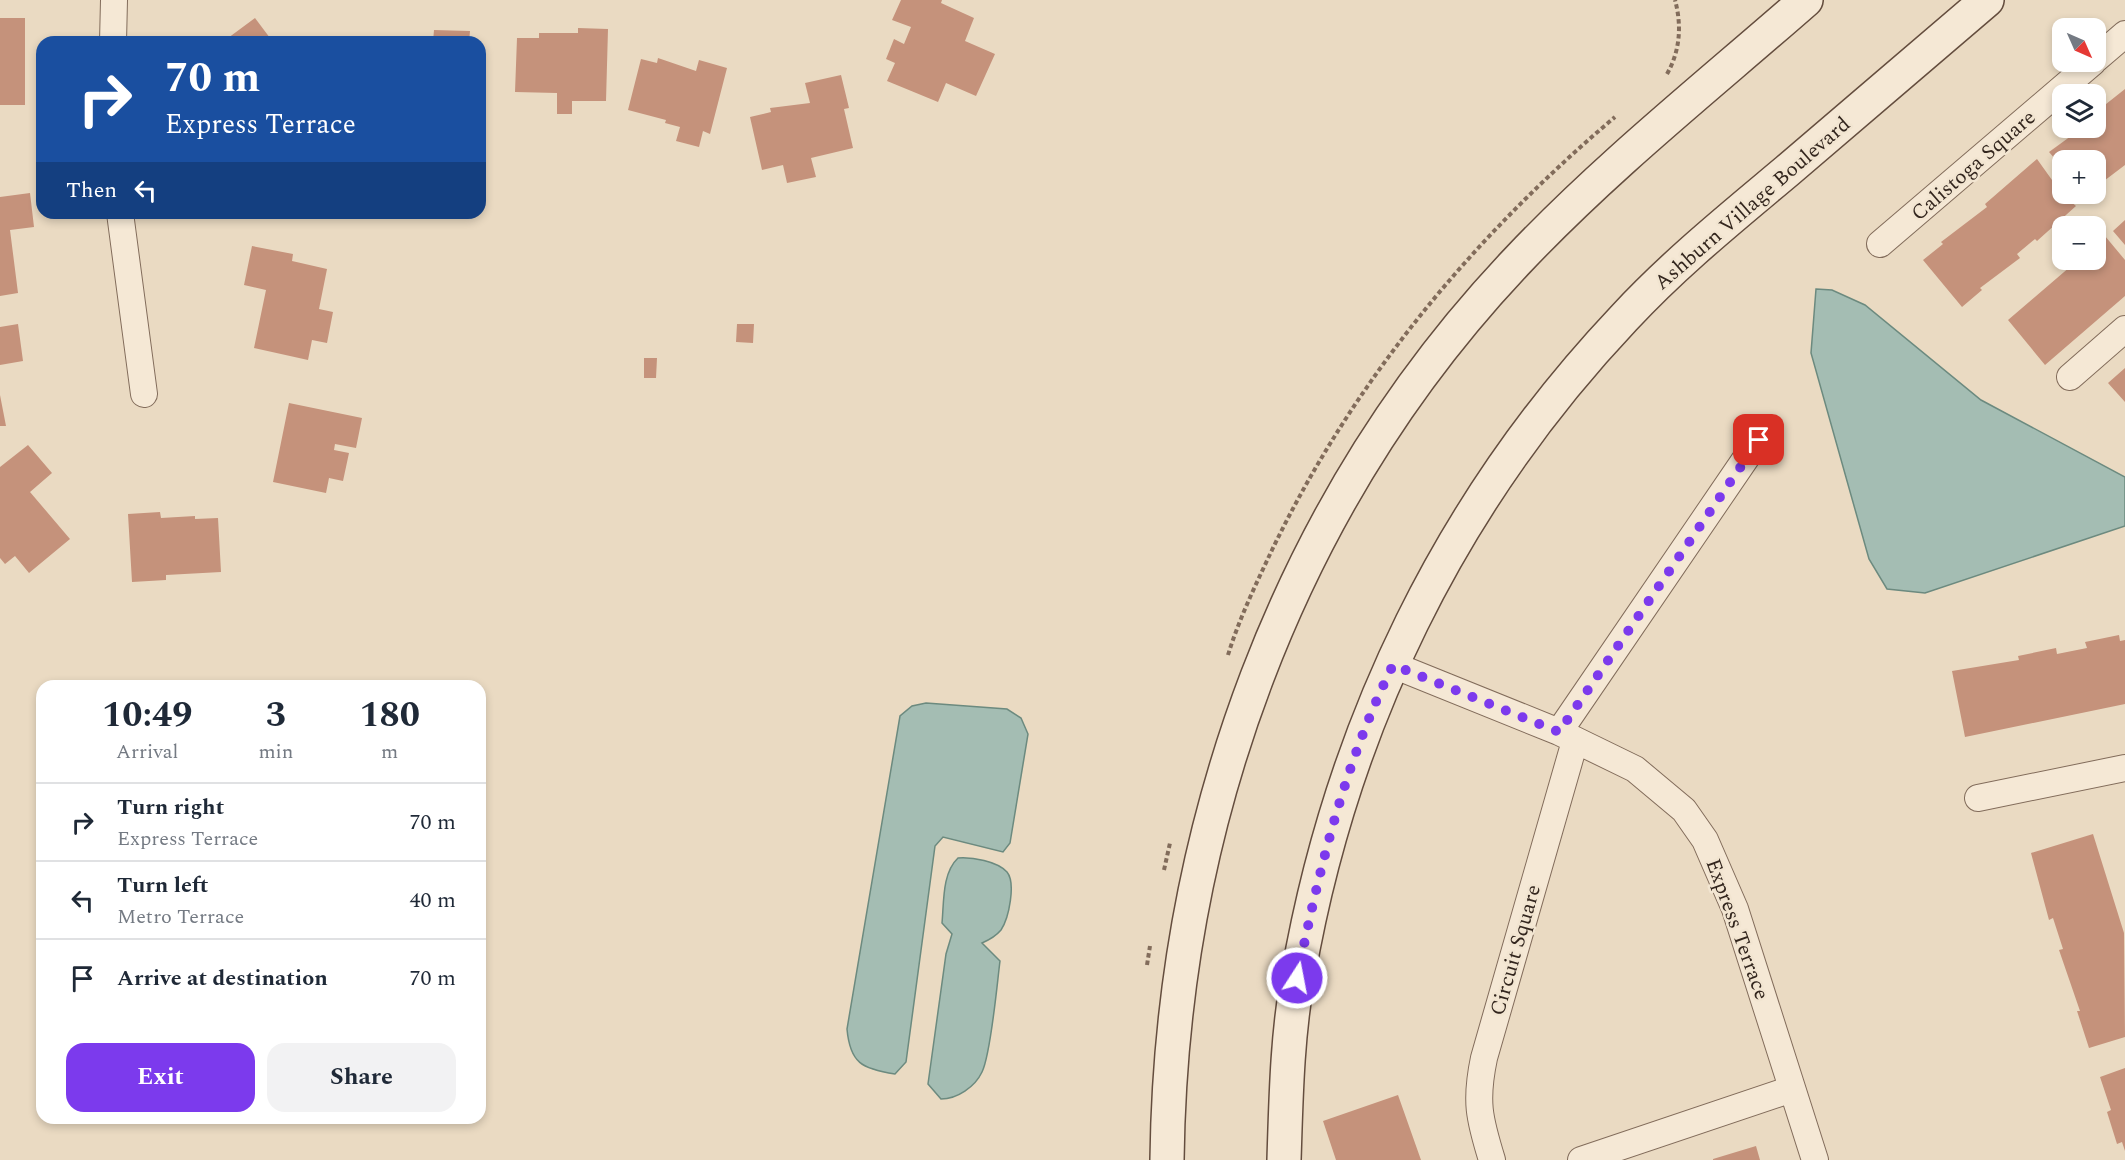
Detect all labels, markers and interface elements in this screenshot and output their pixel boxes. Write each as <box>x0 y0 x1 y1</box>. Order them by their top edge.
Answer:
north arrow <box>2052 18 2106 72</box>
map controls <box>2052 18 2106 270</box>
text: 70 m <box>165 47 260 110</box>
icon: right <box>66 60 144 138</box>
button: layers <box>2052 84 2106 138</box>
street label: Calistoga Square <box>1904 102 2043 229</box>
text: Express Terrace <box>165 104 356 146</box>
street label: Ashburn Village Boulevard <box>1647 109 1858 298</box>
button: + <box>2052 150 2106 204</box>
text: Then <box>66 174 117 207</box>
icon: left <box>129 174 162 207</box>
button: − <box>2052 216 2106 270</box>
pin <box>1733 414 1784 465</box>
icon: arrive <box>1742 423 1775 456</box>
text: 10:49 <box>102 688 192 743</box>
text: 3 <box>266 688 286 743</box>
text: 180 <box>359 688 420 743</box>
text: Arrival <box>116 737 178 767</box>
text: min <box>258 737 293 767</box>
text: m <box>381 737 398 767</box>
text: Turn right <box>117 791 224 824</box>
icon: right <box>66 806 99 839</box>
text: 70 m <box>410 806 456 839</box>
text: Express Terrace <box>117 824 258 854</box>
street label: Express Terrace <box>1697 854 1777 1005</box>
text: Turn left <box>117 869 209 902</box>
street label: Circuit Square <box>1482 881 1550 1020</box>
icon: left <box>66 884 99 917</box>
text: 40 m <box>410 884 456 917</box>
text: Metro Terrace <box>117 902 244 932</box>
position arrow <box>1265 946 1329 1010</box>
icon: arrive <box>66 962 99 995</box>
text: Arrive at destination <box>117 962 328 995</box>
text: 70 m <box>410 962 456 995</box>
button: Exit <box>66 1043 255 1112</box>
button: Share <box>267 1043 456 1112</box>

